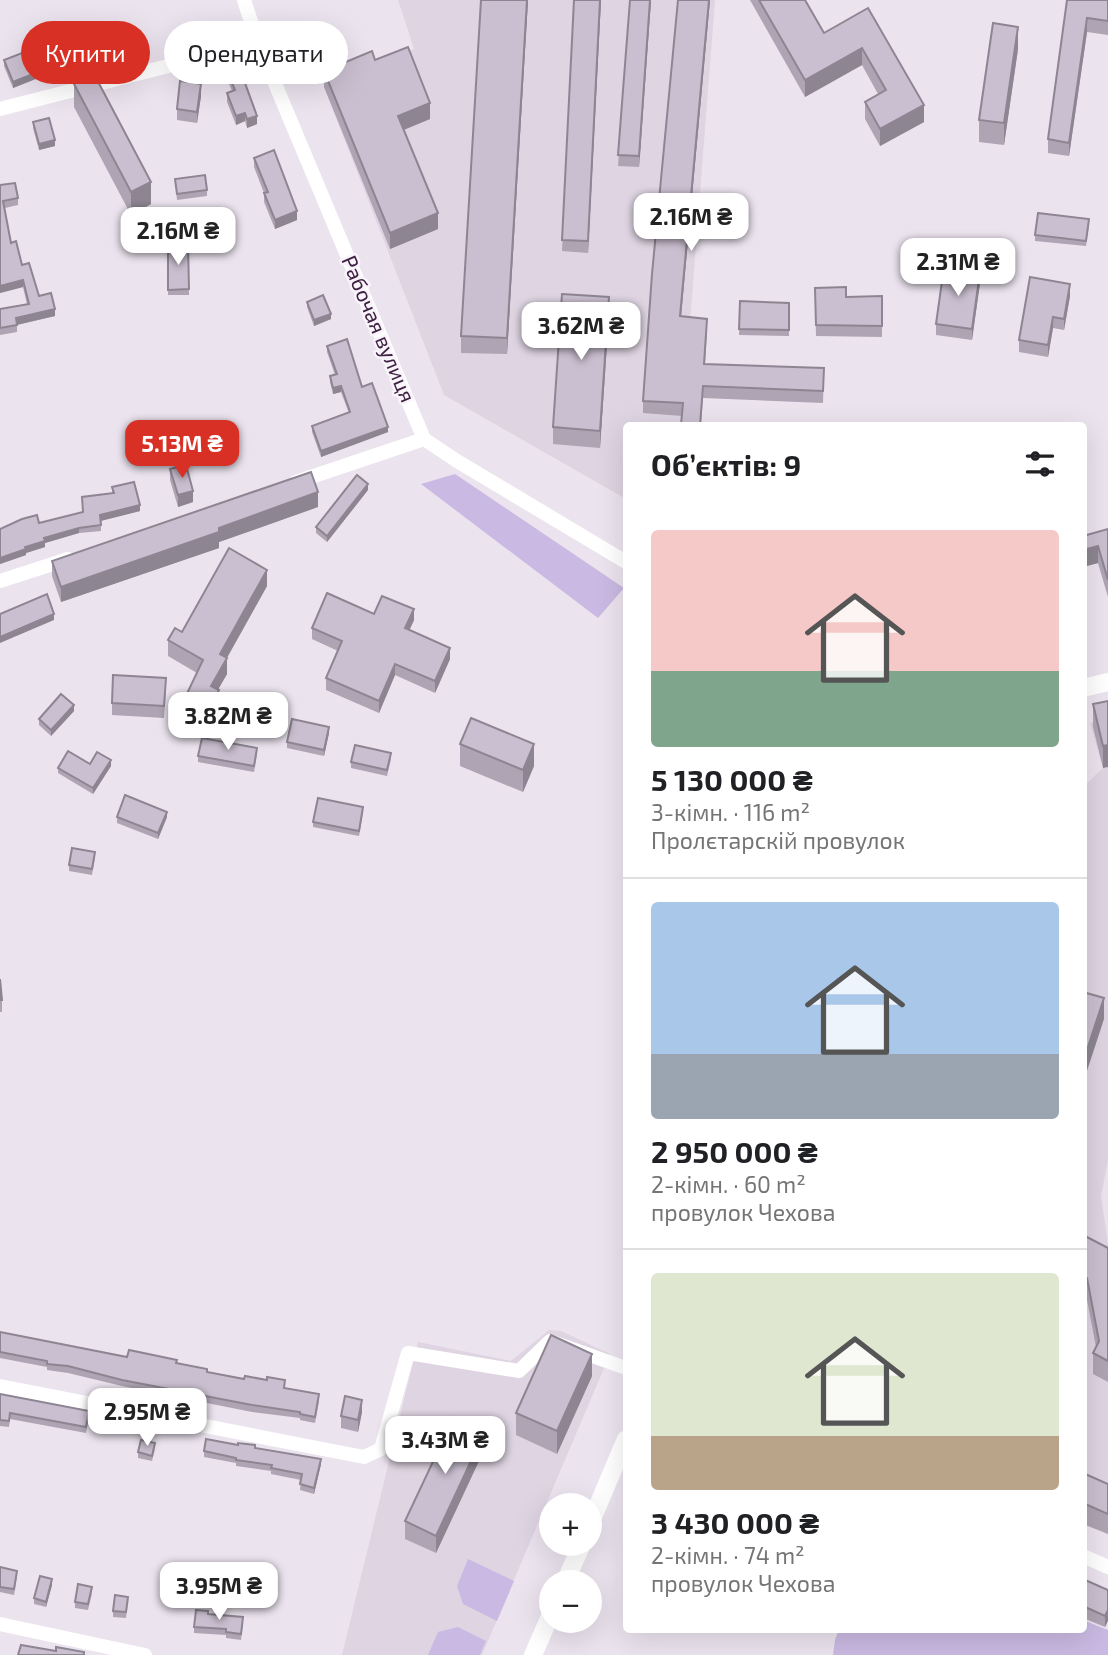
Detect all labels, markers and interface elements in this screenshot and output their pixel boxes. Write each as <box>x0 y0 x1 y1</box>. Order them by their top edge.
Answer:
chip: Купити <box>21 21 150 84</box>
chip: Орендувати <box>164 21 348 84</box>
pin: 2.16M ₴ <box>626 194 756 253</box>
text: 2.16M ₴ <box>650 202 732 230</box>
pin: 2.16M ₴ <box>113 208 243 267</box>
text: 2.16M ₴ <box>137 216 219 244</box>
pin: 2.31M ₴ <box>893 238 1023 298</box>
text: 2.31M ₴ <box>916 247 1000 275</box>
street label: Рабочая вулиця <box>336 251 422 406</box>
pin: 3.62M ₴ <box>516 302 646 362</box>
text: 3.62M ₴ <box>538 311 624 339</box>
pin: 5.13M ₴ <box>117 420 247 480</box>
text: 5.13M ₴ <box>141 429 223 457</box>
icon: filters <box>1021 445 1059 483</box>
text: Об’єктів: 9 <box>651 446 801 482</box>
icon: home <box>792 575 918 701</box>
pin: 3.82M ₴ <box>163 692 293 752</box>
text: 3.82M ₴ <box>184 701 272 729</box>
text: 5 130 000 ₴ <box>651 761 813 797</box>
text: 3-кімн. · 116 m² <box>651 798 810 826</box>
text: Пролєтарскій провулок <box>651 826 905 854</box>
icon: home <box>792 947 918 1073</box>
text: 2 950 000 ₴ <box>651 1133 818 1169</box>
text: 2-кімн. · 60 m² <box>651 1170 806 1198</box>
text: провулок Чехова <box>651 1198 835 1226</box>
icon: home <box>792 1318 918 1444</box>
pin: 2.95M ₴ <box>82 1388 212 1448</box>
text: 2.95M ₴ <box>104 1397 190 1425</box>
pin: 3.43M ₴ <box>380 1416 510 1476</box>
text: 3.43M ₴ <box>401 1425 489 1453</box>
map controls <box>539 1493 602 1633</box>
button: + <box>539 1493 602 1556</box>
text: 3 430 000 ₴ <box>651 1504 819 1540</box>
text: 2-кімн. · 74 m² <box>651 1541 805 1569</box>
pin: 3.95M ₴ <box>154 1562 284 1622</box>
text: провулок Чехова <box>651 1569 835 1597</box>
button: − <box>539 1570 602 1633</box>
text: 3.95M ₴ <box>176 1571 262 1599</box>

